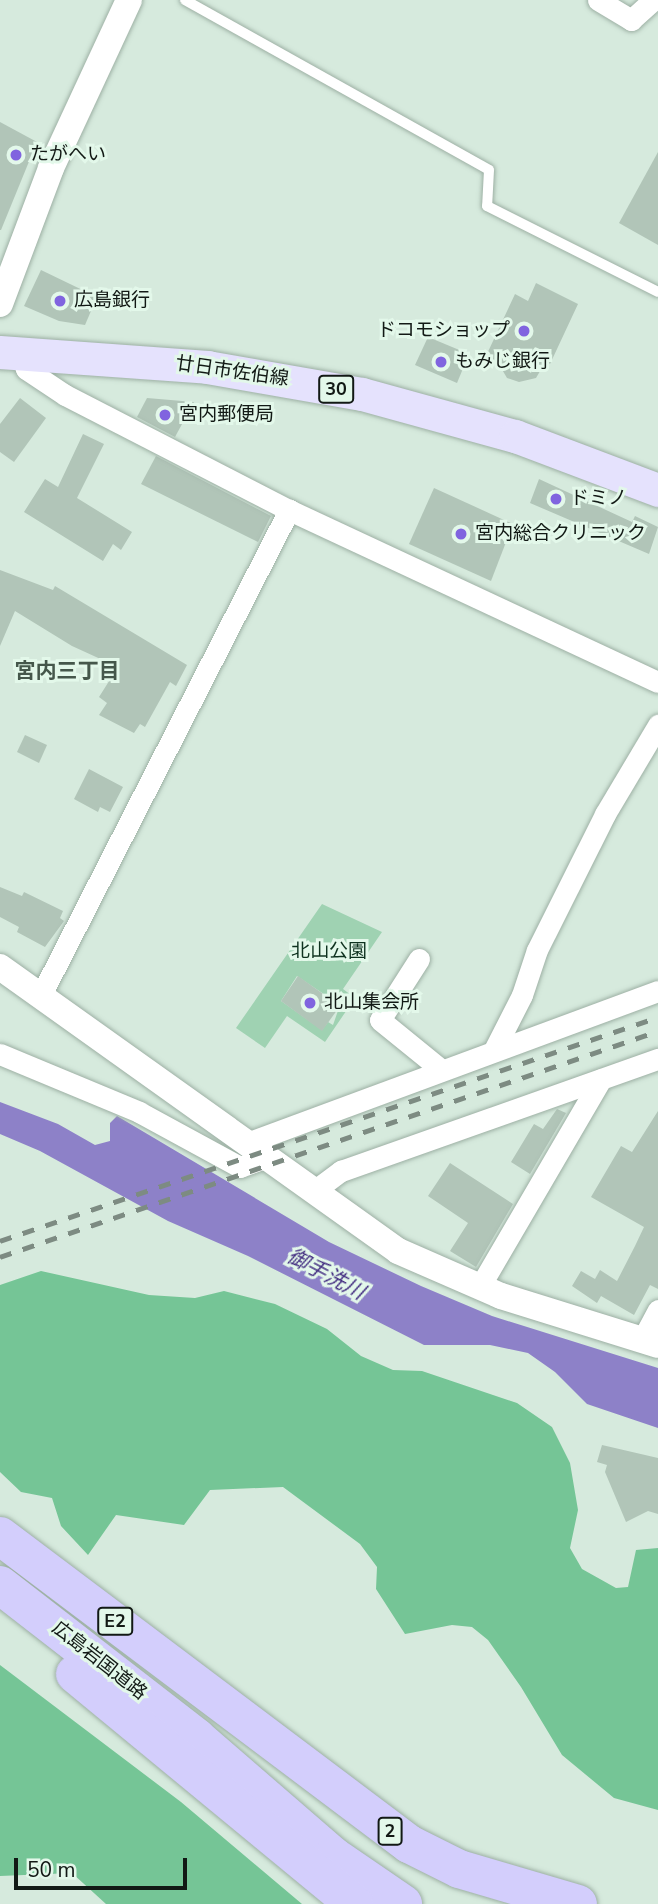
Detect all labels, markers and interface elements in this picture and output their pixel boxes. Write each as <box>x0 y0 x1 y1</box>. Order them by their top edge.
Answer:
place label: たがへい <box>30 144 106 166</box>
marker: たがへい <box>8 147 24 163</box>
place label: 広島銀行 <box>74 290 150 312</box>
marker: 広島銀行 <box>52 293 68 309</box>
place label: ドコモショップ <box>377 320 510 342</box>
marker: ドコモショップ <box>516 323 532 339</box>
place label: もみじ銀行 <box>455 351 550 373</box>
street label: 廿日市佐伯線 <box>174 353 290 391</box>
marker: もみじ銀行 <box>433 354 449 370</box>
road number: 30 <box>317 374 355 404</box>
place label: 宮内郵便局 <box>179 404 274 426</box>
marker: 宮内郵便局 <box>157 407 173 423</box>
place label: ドミノ <box>570 488 627 510</box>
marker: ドミノ <box>548 491 564 507</box>
place label: 宮内総合クリニック <box>475 523 646 545</box>
marker: 宮内総合クリニック <box>453 526 469 542</box>
district label: 宮内三丁目 <box>15 658 119 684</box>
park label: 北山公園 <box>291 941 367 963</box>
place label: 北山集会所 <box>324 992 419 1014</box>
marker: 北山集会所 <box>302 995 318 1011</box>
water label: 御手洗川 <box>283 1243 369 1305</box>
road number: E2 <box>96 1606 134 1636</box>
street label: 広島岩国道路 <box>47 1617 151 1705</box>
road number: 2 <box>376 1816 404 1845</box>
scale bar <box>18 1844 191 1888</box>
text: 50 m <box>27 1856 76 1884</box>

